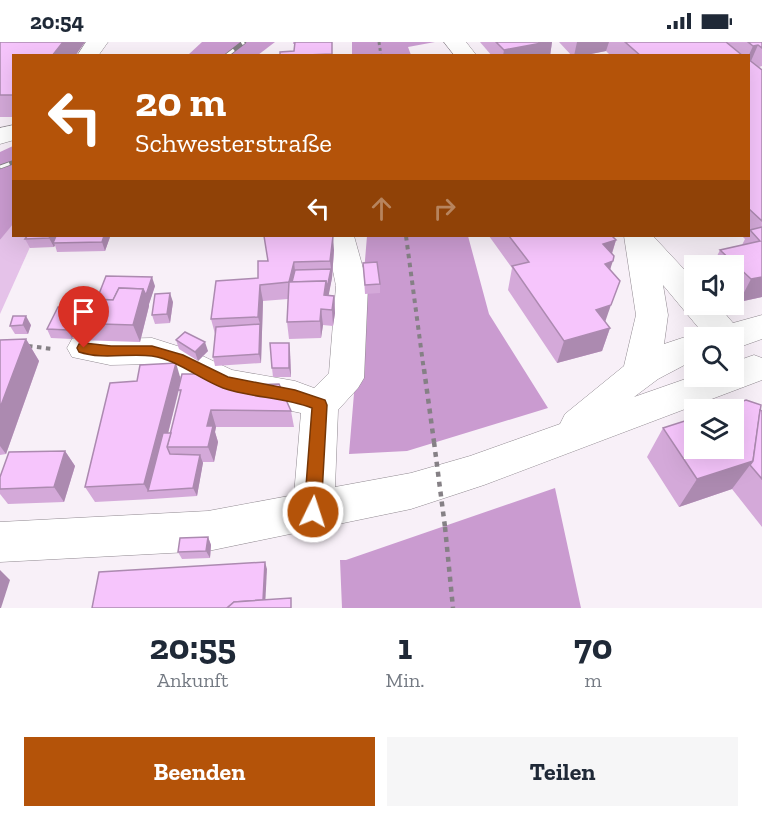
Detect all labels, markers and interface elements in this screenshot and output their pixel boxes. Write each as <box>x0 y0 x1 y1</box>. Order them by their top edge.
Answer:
text: 20:54 <box>30 8 84 35</box>
text: 20 m <box>135 76 226 127</box>
icon: left <box>36 78 114 156</box>
text: Schwesterstraße <box>135 127 332 159</box>
icon: left <box>302 192 335 225</box>
icon: ahead <box>365 192 398 225</box>
icon: right <box>428 192 461 225</box>
map controls <box>684 255 744 459</box>
button: sound <box>684 255 744 315</box>
pin <box>58 286 109 348</box>
icon: arrive <box>67 295 100 328</box>
button: search <box>684 327 744 387</box>
button: layers <box>684 399 744 459</box>
position arrow <box>281 480 345 544</box>
text: 20:55 <box>149 625 236 668</box>
text: 1 <box>398 625 412 668</box>
text: 70 <box>574 625 612 668</box>
text: Ankunft <box>157 668 228 692</box>
text: Min. <box>386 668 424 692</box>
text: m <box>585 668 602 692</box>
button: Beenden <box>24 737 375 806</box>
button: Teilen <box>387 737 738 806</box>

